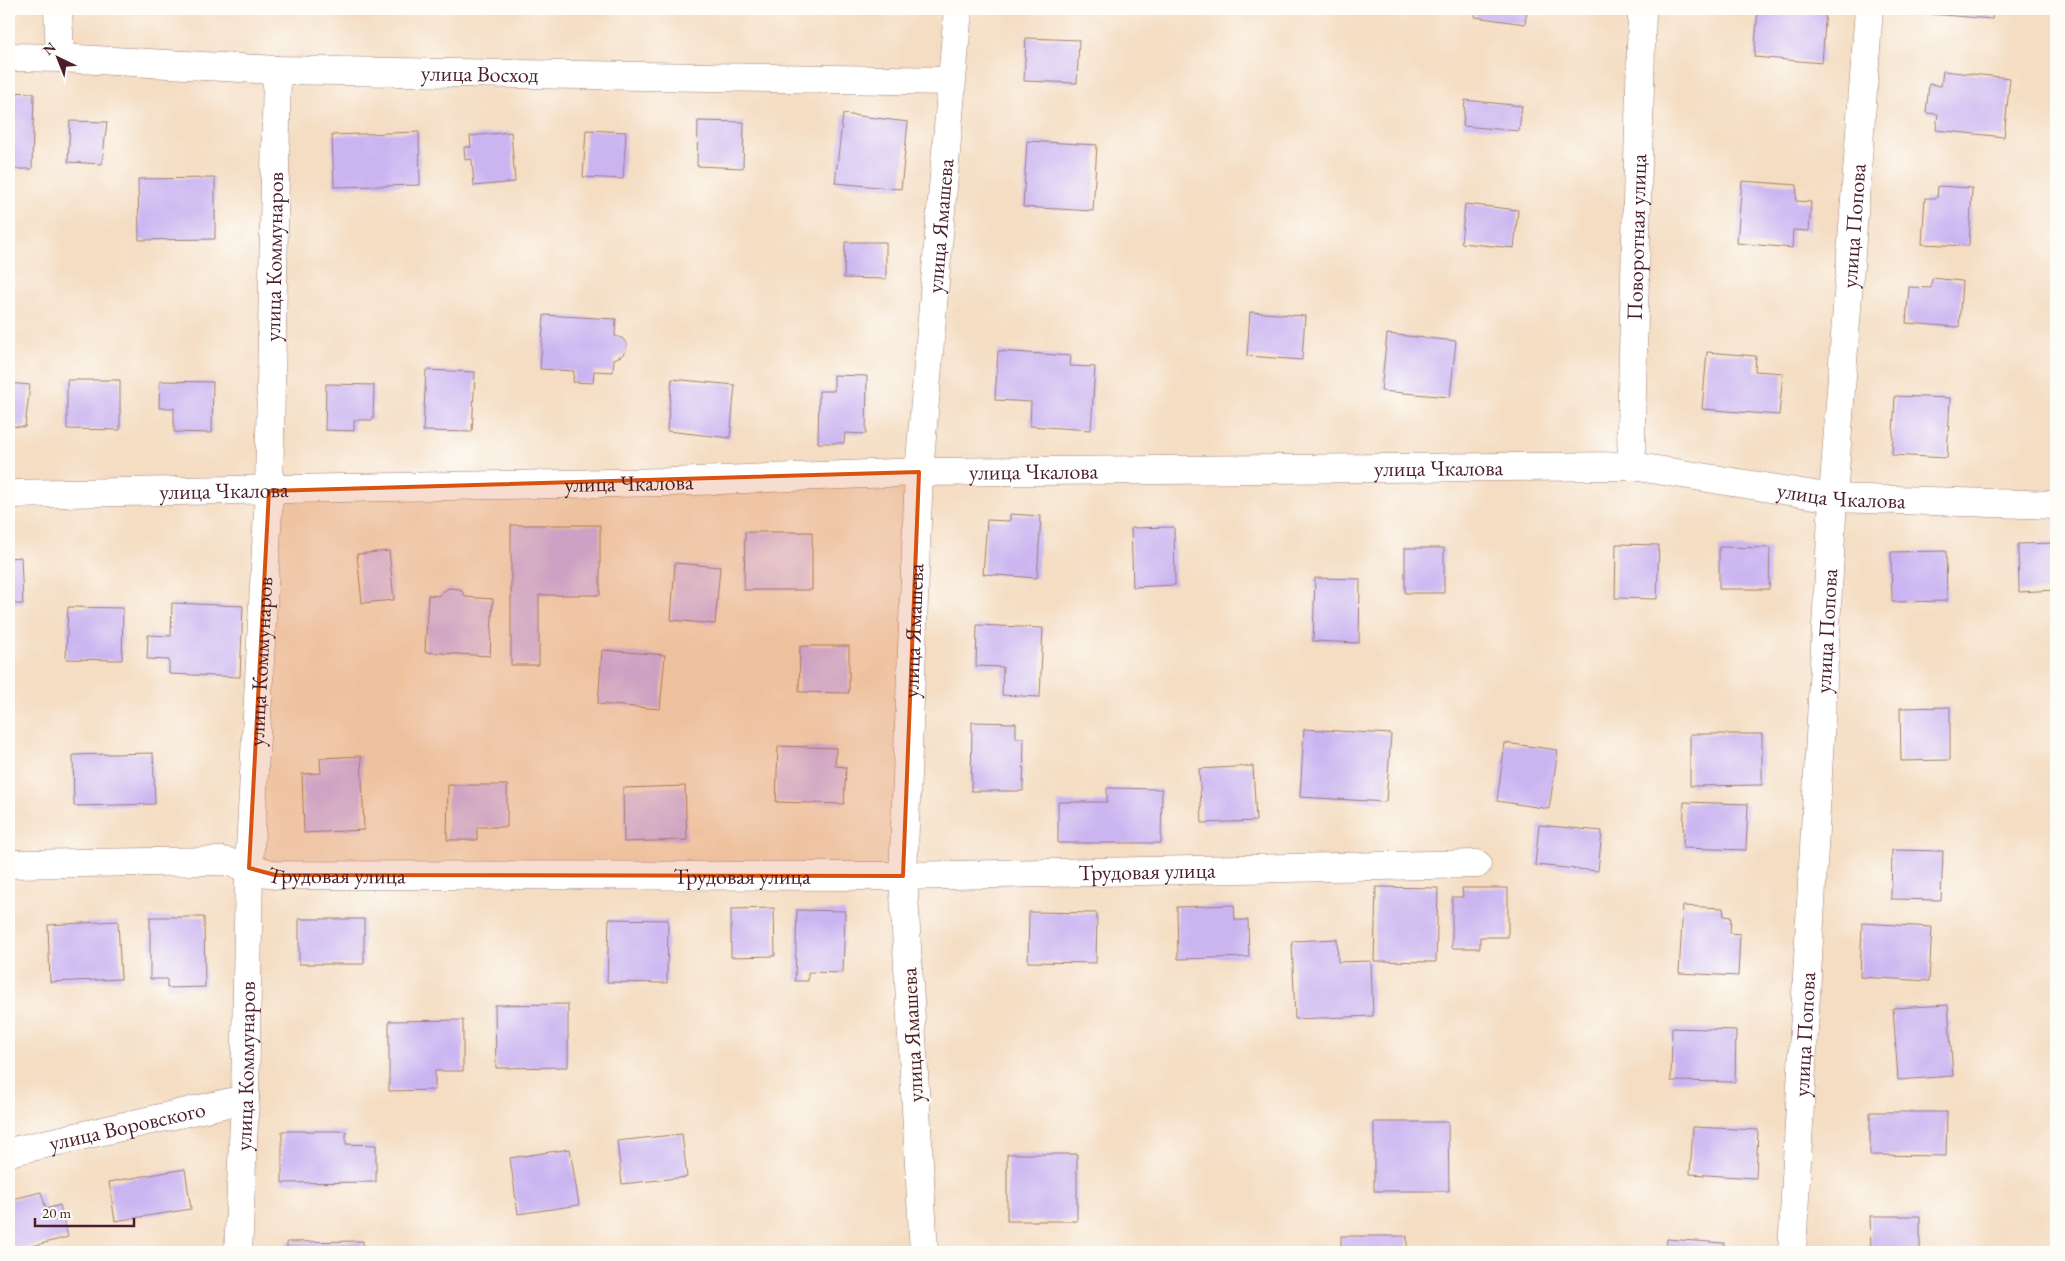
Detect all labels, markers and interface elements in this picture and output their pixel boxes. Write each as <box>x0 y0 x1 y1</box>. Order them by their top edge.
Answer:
north arrow <box>32 32 82 82</box>
text: N <box>39 38 60 59</box>
street label: улица Восход <box>421 58 539 89</box>
street label: Поворотная улица <box>1619 153 1653 321</box>
street label: улица Ямашева <box>920 157 960 294</box>
street label: улица Попова <box>1834 162 1872 289</box>
street label: улица Коммунаров <box>257 172 290 342</box>
street label: улица Чкалова <box>1374 453 1504 483</box>
street label: улица Чкалова <box>969 456 1099 486</box>
street label: улица Чкалова <box>564 467 694 498</box>
street label: улица Чкалова <box>159 474 289 506</box>
street label: улица Чкалова <box>1775 475 1906 515</box>
street label: улица Ямашева <box>896 563 930 699</box>
street label: улица Попова <box>1808 568 1844 694</box>
street label: улица Коммунаров <box>241 576 279 747</box>
street label: Трудовая улица <box>1078 855 1216 887</box>
street label: Трудовая улица <box>265 859 406 891</box>
street label: Трудовая улица <box>673 861 811 890</box>
street label: улица Ямашева <box>894 967 930 1103</box>
street label: улица Попова <box>1786 971 1822 1098</box>
street label: улица Коммунаров <box>228 981 262 1152</box>
street label: улица Воровского <box>46 1094 208 1157</box>
scale bar <box>35 1196 134 1228</box>
text: 20 m <box>42 1203 71 1222</box>

